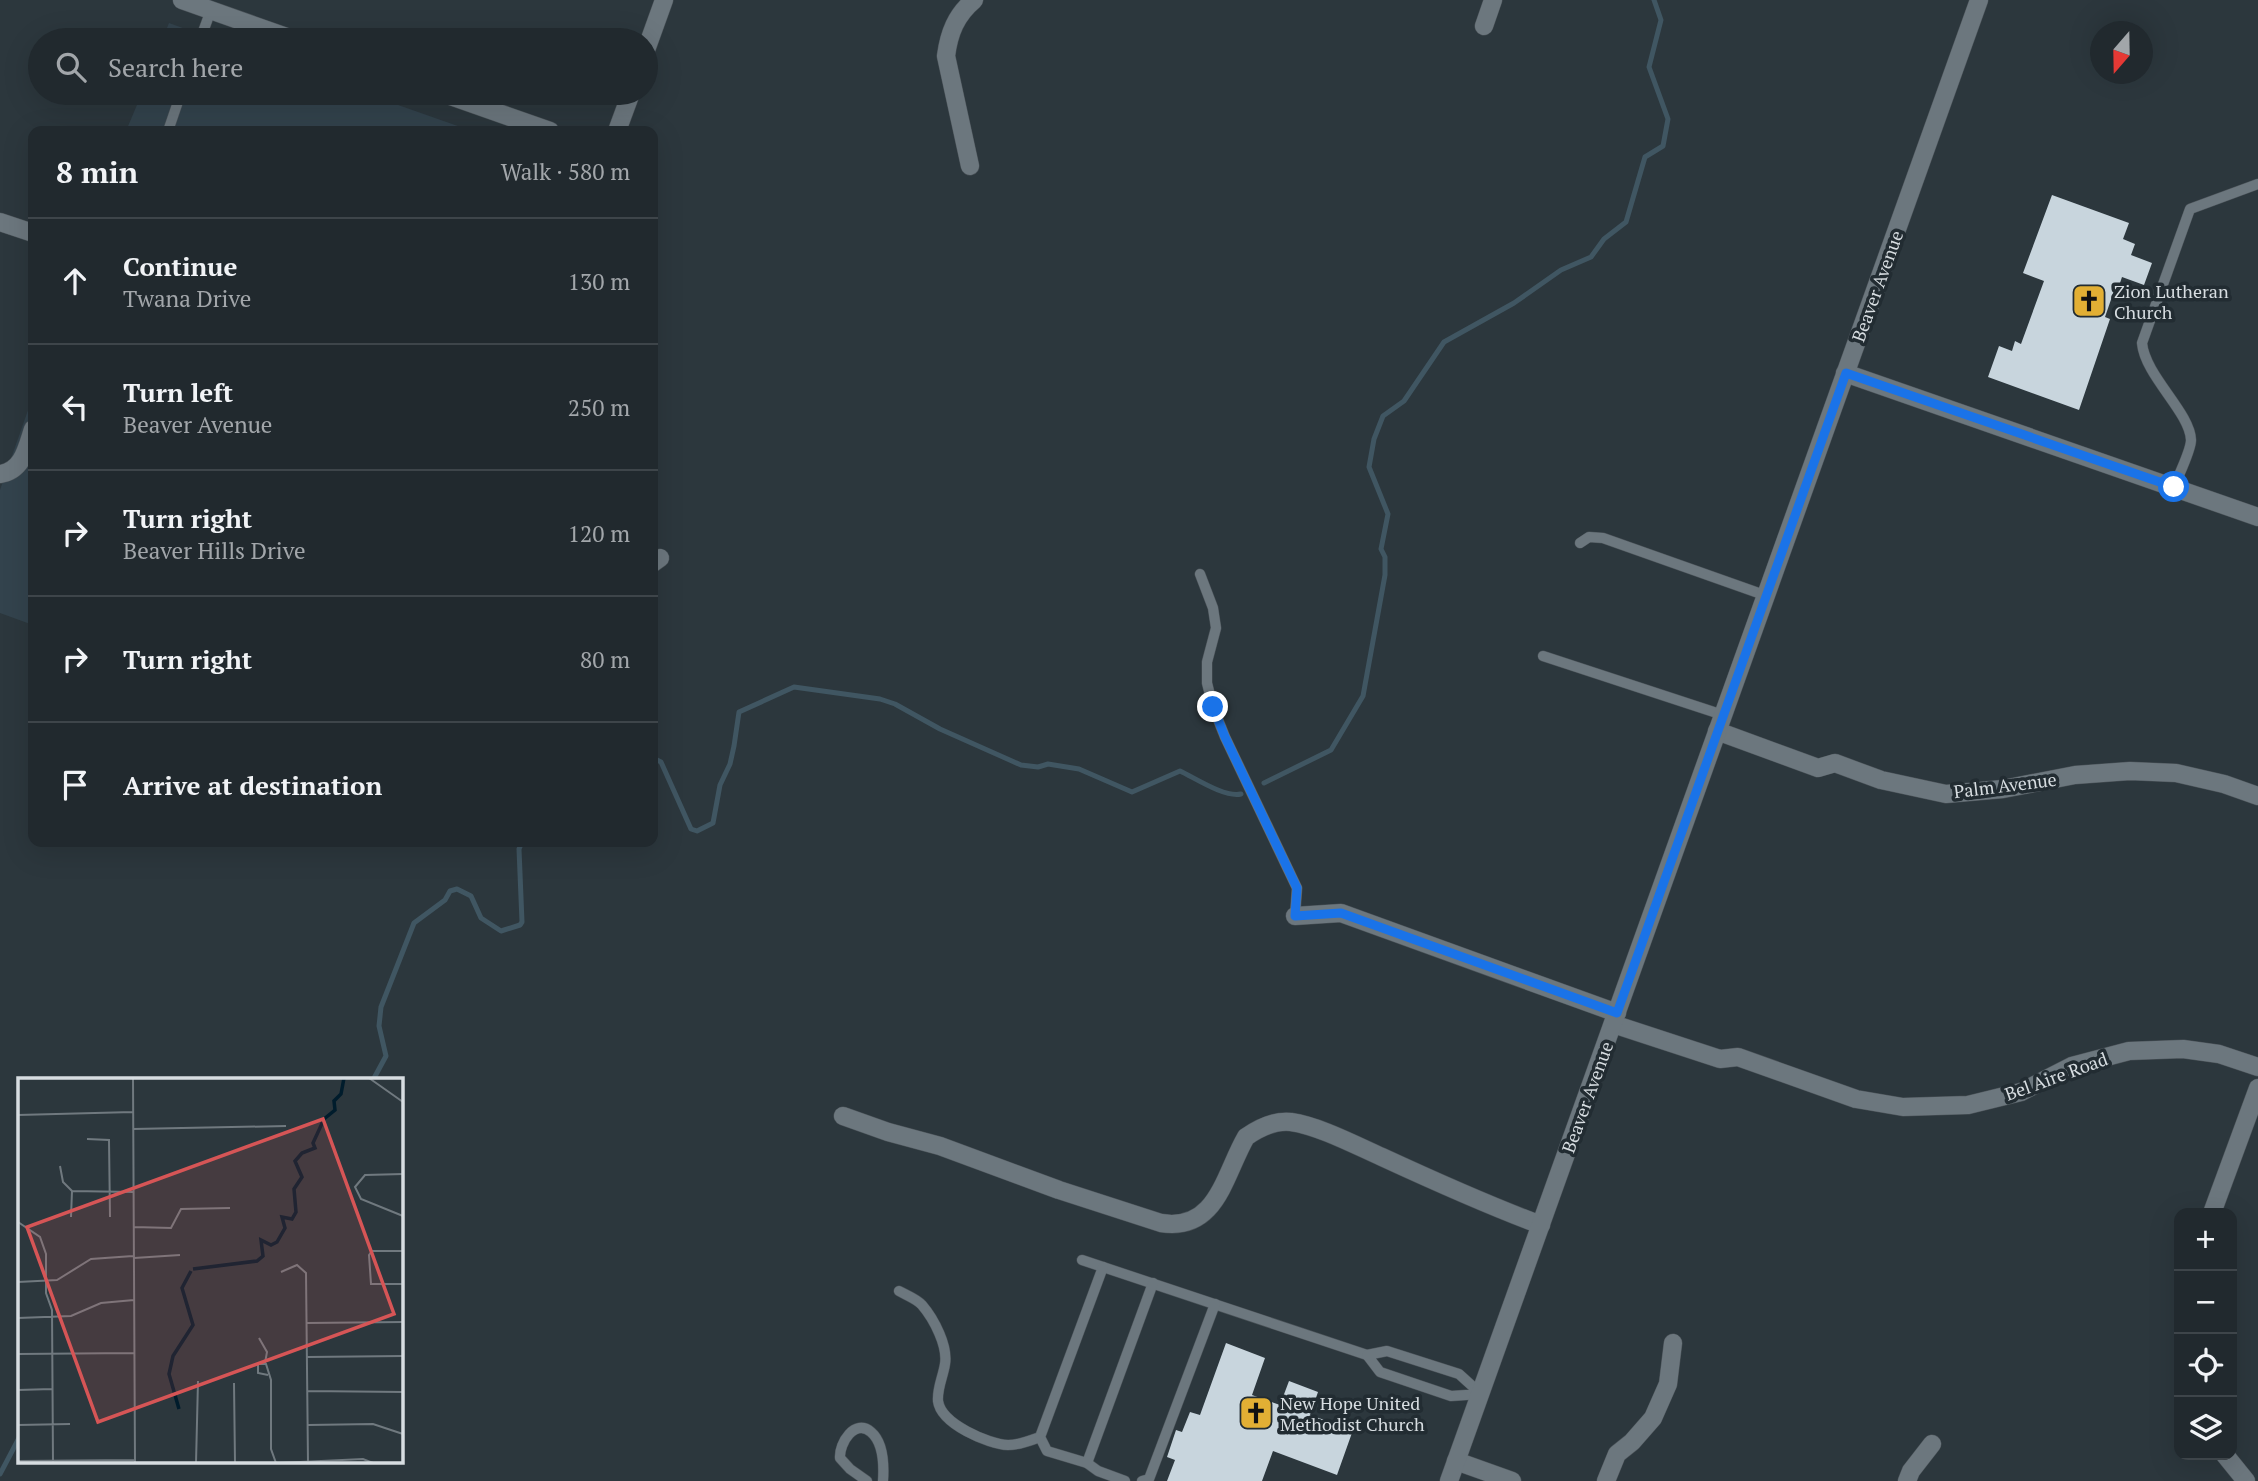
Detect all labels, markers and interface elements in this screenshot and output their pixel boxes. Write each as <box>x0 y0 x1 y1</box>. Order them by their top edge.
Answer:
north arrow <box>2090 21 2153 84</box>
search box <box>28 28 658 105</box>
icon: search <box>52 48 90 86</box>
text: Search here <box>108 50 243 84</box>
text: 8 min <box>56 152 138 192</box>
text: Walk · 580 m <box>501 156 630 187</box>
street label: Beaver Avenue <box>1846 227 1908 345</box>
text: Continue <box>123 249 237 283</box>
icon: ahead <box>56 262 94 300</box>
text: 130 m <box>568 266 630 297</box>
place label: Zion Lutheran Church <box>2114 279 2229 324</box>
church icon: Zion Lutheran Church <box>2070 282 2108 320</box>
text: Twana Drive <box>123 283 251 314</box>
text: Turn left <box>123 375 233 409</box>
icon: left <box>56 388 94 426</box>
text: 250 m <box>568 392 630 423</box>
text: Beaver Avenue <box>123 409 272 440</box>
route start <box>2158 471 2189 502</box>
text: Turn right <box>123 501 252 535</box>
icon: right <box>56 514 94 552</box>
text: 120 m <box>568 518 630 549</box>
text: Beaver Hills Drive <box>123 535 305 566</box>
icon: right <box>56 640 94 678</box>
text: Turn right <box>123 642 252 676</box>
text: 80 m <box>580 644 630 675</box>
route end <box>1197 691 1228 722</box>
icon: arrive <box>56 766 94 804</box>
street label: Palm Avenue <box>1952 767 2058 803</box>
text: Arrive at destination <box>123 768 382 802</box>
street label: Beaver Avenue <box>1556 1038 1618 1156</box>
street label: Bel Aire Road <box>2001 1046 2111 1106</box>
inset map <box>18 1078 402 1464</box>
map controls <box>2174 1208 2237 1460</box>
button: + <box>2174 1208 2237 1271</box>
button: − <box>2174 1271 2237 1334</box>
button: locate <box>2174 1334 2237 1397</box>
place label: New Hope United Methodist Church <box>1280 1391 1425 1436</box>
church icon: New Hope United Methodist Church <box>1237 1394 1275 1432</box>
button: layers <box>2174 1397 2237 1460</box>

